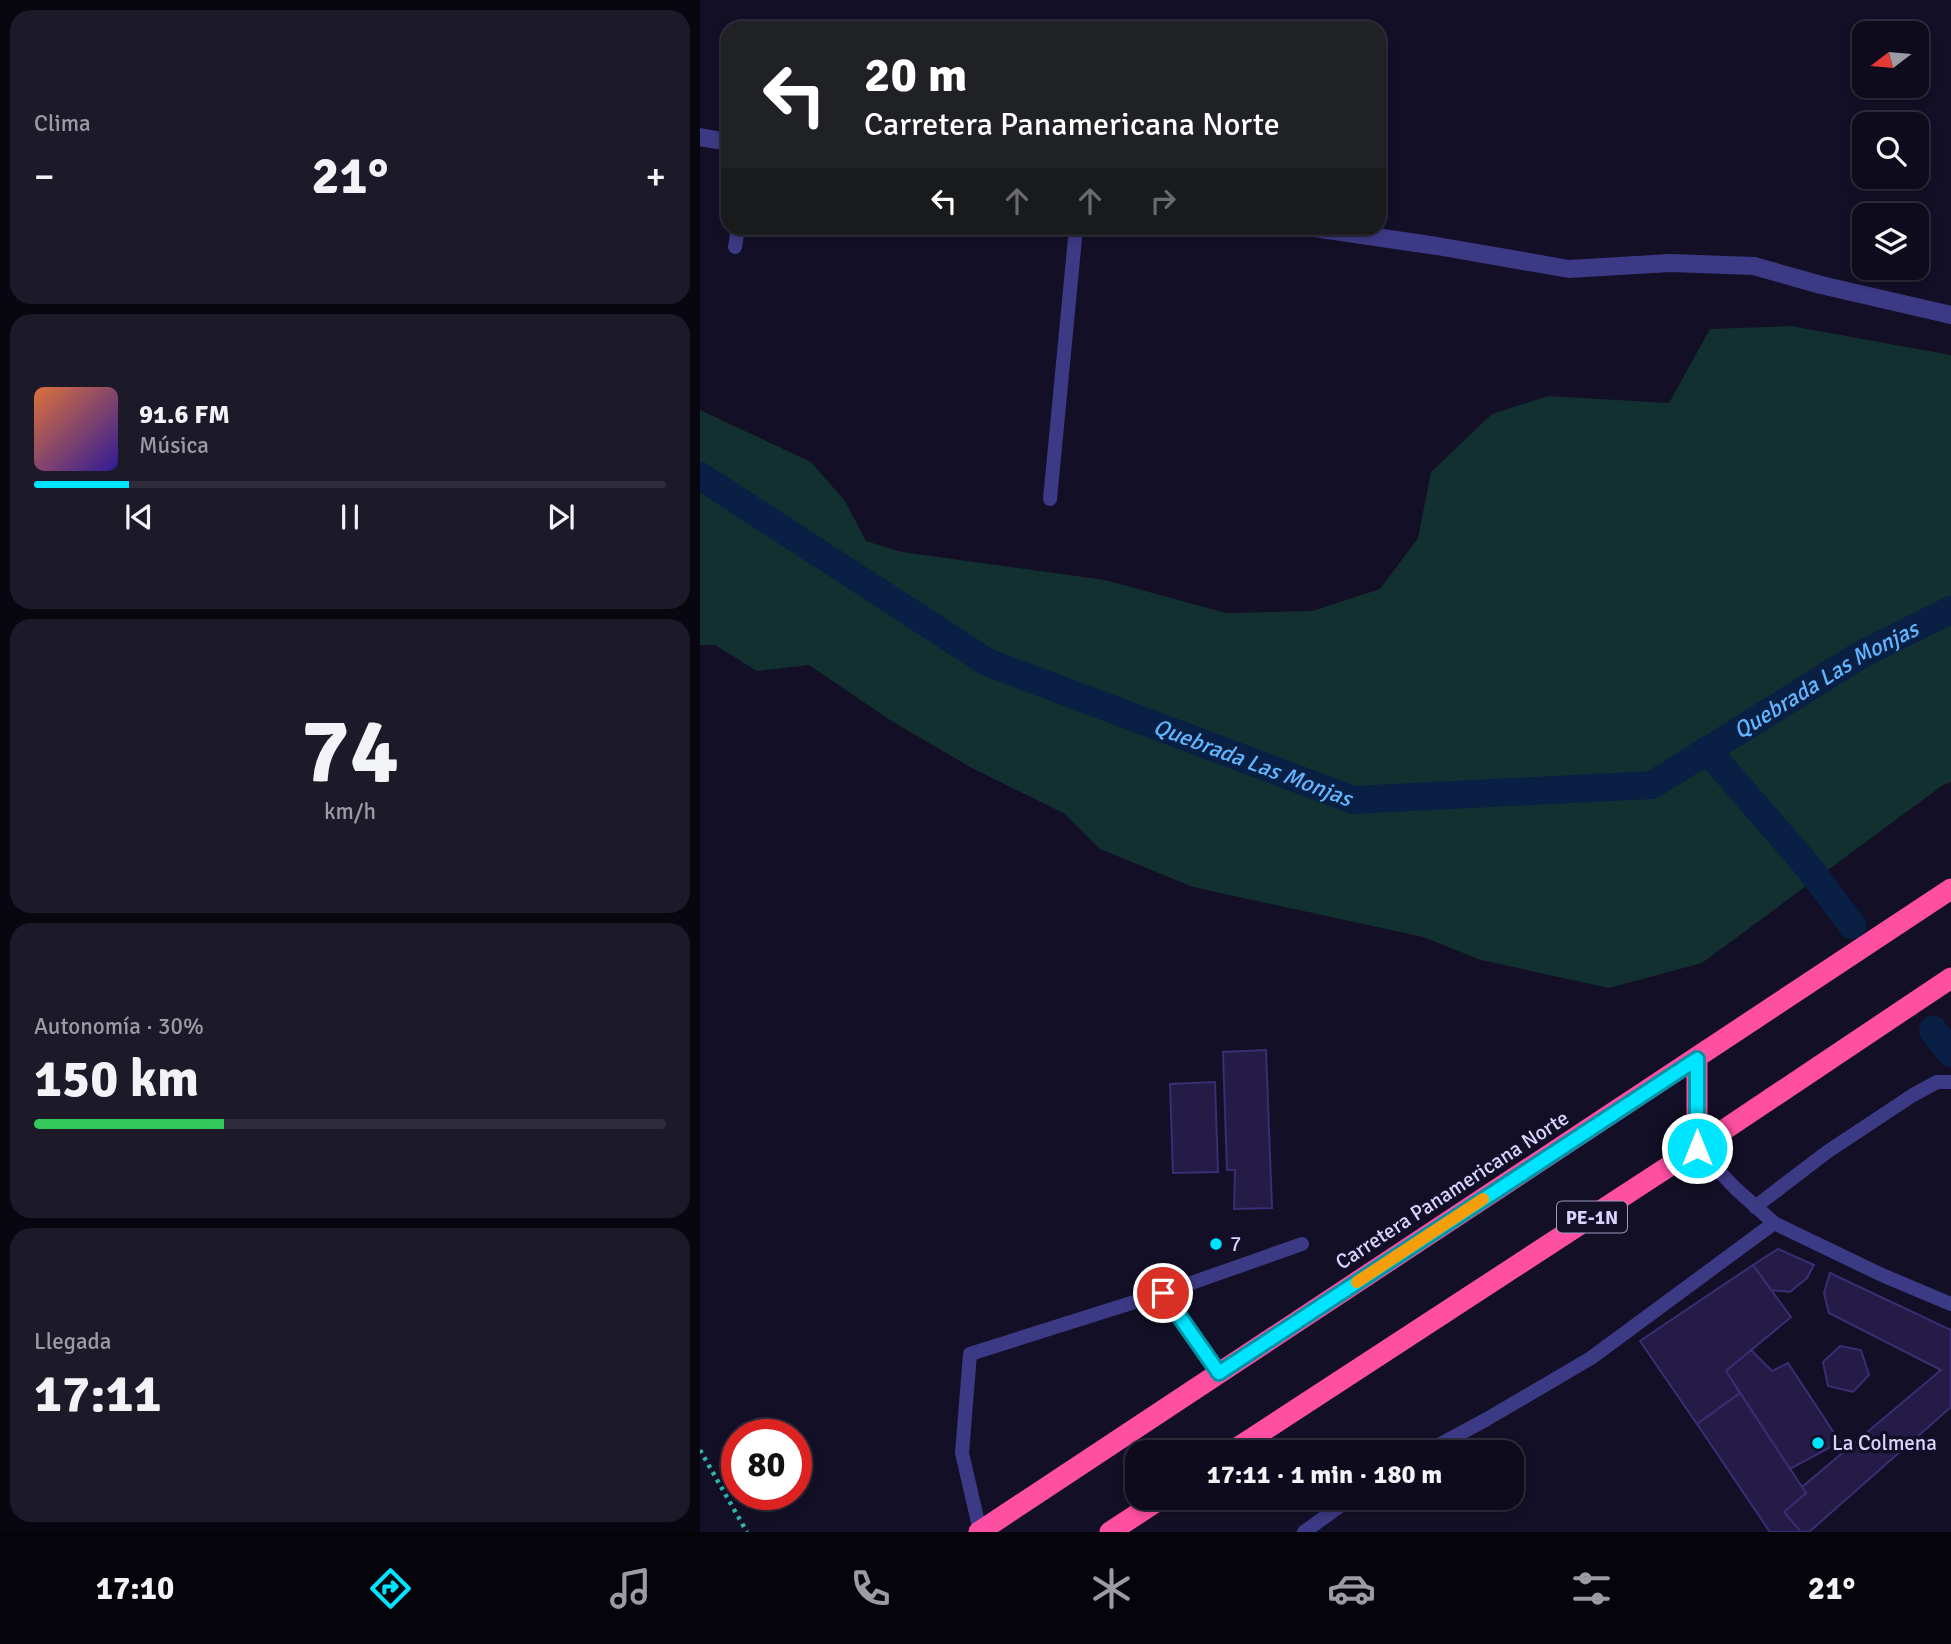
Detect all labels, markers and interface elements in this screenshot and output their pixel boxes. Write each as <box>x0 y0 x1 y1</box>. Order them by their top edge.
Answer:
north arrow <box>1852 21 1928 98</box>
map controls <box>1852 21 1929 280</box>
text: 20 m <box>864 45 967 105</box>
icon: left <box>749 49 840 140</box>
text: Carretera Panamericana Norte <box>864 105 1280 144</box>
text: Clima <box>34 109 91 138</box>
button: search <box>1852 112 1929 189</box>
text: 21° <box>312 144 388 208</box>
text: − <box>34 153 55 200</box>
text: + <box>645 153 666 200</box>
icon: left <box>925 182 963 220</box>
icon: ahead <box>998 182 1036 220</box>
icon: ahead <box>1071 182 1109 220</box>
icon: right <box>1144 182 1182 220</box>
button: layers <box>1852 203 1929 280</box>
text: 91.6 FM <box>139 399 230 431</box>
text: Música <box>139 431 209 460</box>
icon: previous <box>120 498 158 536</box>
icon: pause <box>331 498 369 536</box>
icon: next <box>542 498 580 536</box>
water label: Quebrada Las Monjas <box>1728 614 1925 746</box>
text: 74 <box>301 695 399 808</box>
water label: Quebrada Las Monjas <box>1149 712 1358 814</box>
text: km/h <box>324 797 376 826</box>
text: Autonomía · 30% <box>34 1012 204 1041</box>
text: 150 km <box>34 1047 199 1111</box>
street label: Carretera Panamericana Norte <box>1331 1105 1573 1275</box>
position arrow <box>1660 1111 1734 1185</box>
road number: PE-1N <box>1557 1202 1627 1232</box>
place label: 7 <box>1230 1231 1241 1257</box>
marker: 7 <box>1208 1236 1224 1252</box>
pin <box>1133 1263 1193 1323</box>
icon: arrive <box>1144 1274 1182 1312</box>
text: Llegada <box>34 1327 111 1356</box>
text: 17:11 <box>34 1362 162 1426</box>
speed limit sign: 80 <box>721 1419 812 1510</box>
place label: La Colmena <box>1832 1430 1937 1456</box>
marker: La Colmena <box>1810 1435 1826 1451</box>
text: 17:11 · 1 min · 180 m <box>1207 1459 1442 1491</box>
icon: directions <box>366 1564 415 1613</box>
icon: music <box>606 1564 655 1613</box>
icon: phone <box>846 1564 895 1613</box>
icon: climate <box>1087 1564 1136 1613</box>
icon: car <box>1327 1564 1376 1613</box>
icon: filters <box>1567 1564 1616 1613</box>
text: 17:10 <box>96 1569 174 1608</box>
text: 21° <box>1808 1569 1855 1608</box>

